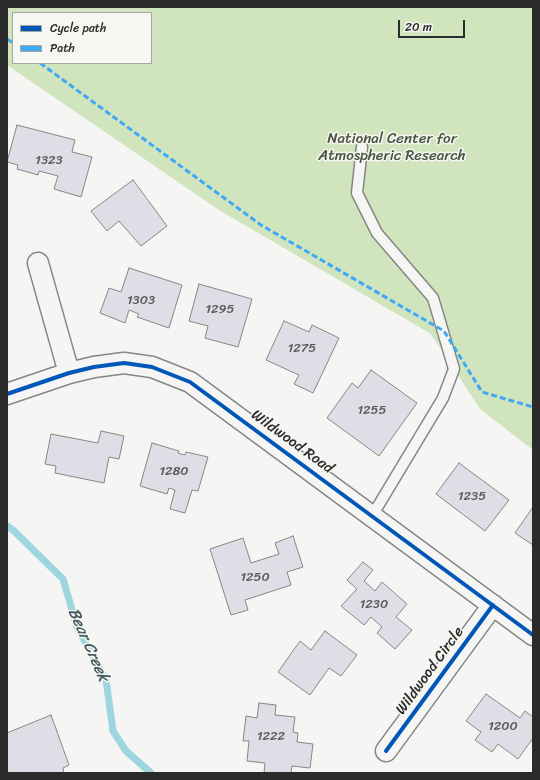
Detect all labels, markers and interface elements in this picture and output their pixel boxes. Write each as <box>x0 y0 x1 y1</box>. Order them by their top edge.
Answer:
legend <box>12 12 152 64</box>
scale bar <box>400 12 467 38</box>
text: 20 m <box>405 16 432 38</box>
text: Cycle path <box>50 17 106 39</box>
text: Path <box>50 37 75 59</box>
park label: National Center for Atmospheric Research <box>318 130 466 165</box>
house number: 1323 <box>35 153 63 169</box>
house number: 1303 <box>127 293 155 309</box>
house number: 1295 <box>205 302 235 318</box>
house number: 1275 <box>288 341 316 357</box>
house number: 1255 <box>358 403 386 419</box>
street label: Wildwood Road <box>247 406 337 478</box>
house number: 1280 <box>159 464 189 480</box>
house number: 1235 <box>458 489 486 505</box>
house number: 1250 <box>240 570 270 586</box>
house number: 1230 <box>360 597 388 613</box>
water label: Bear Creek <box>63 605 113 685</box>
street label: Wildwood Circle <box>392 624 468 718</box>
house number: 1200 <box>488 719 518 735</box>
house number: 1222 <box>257 729 285 745</box>

